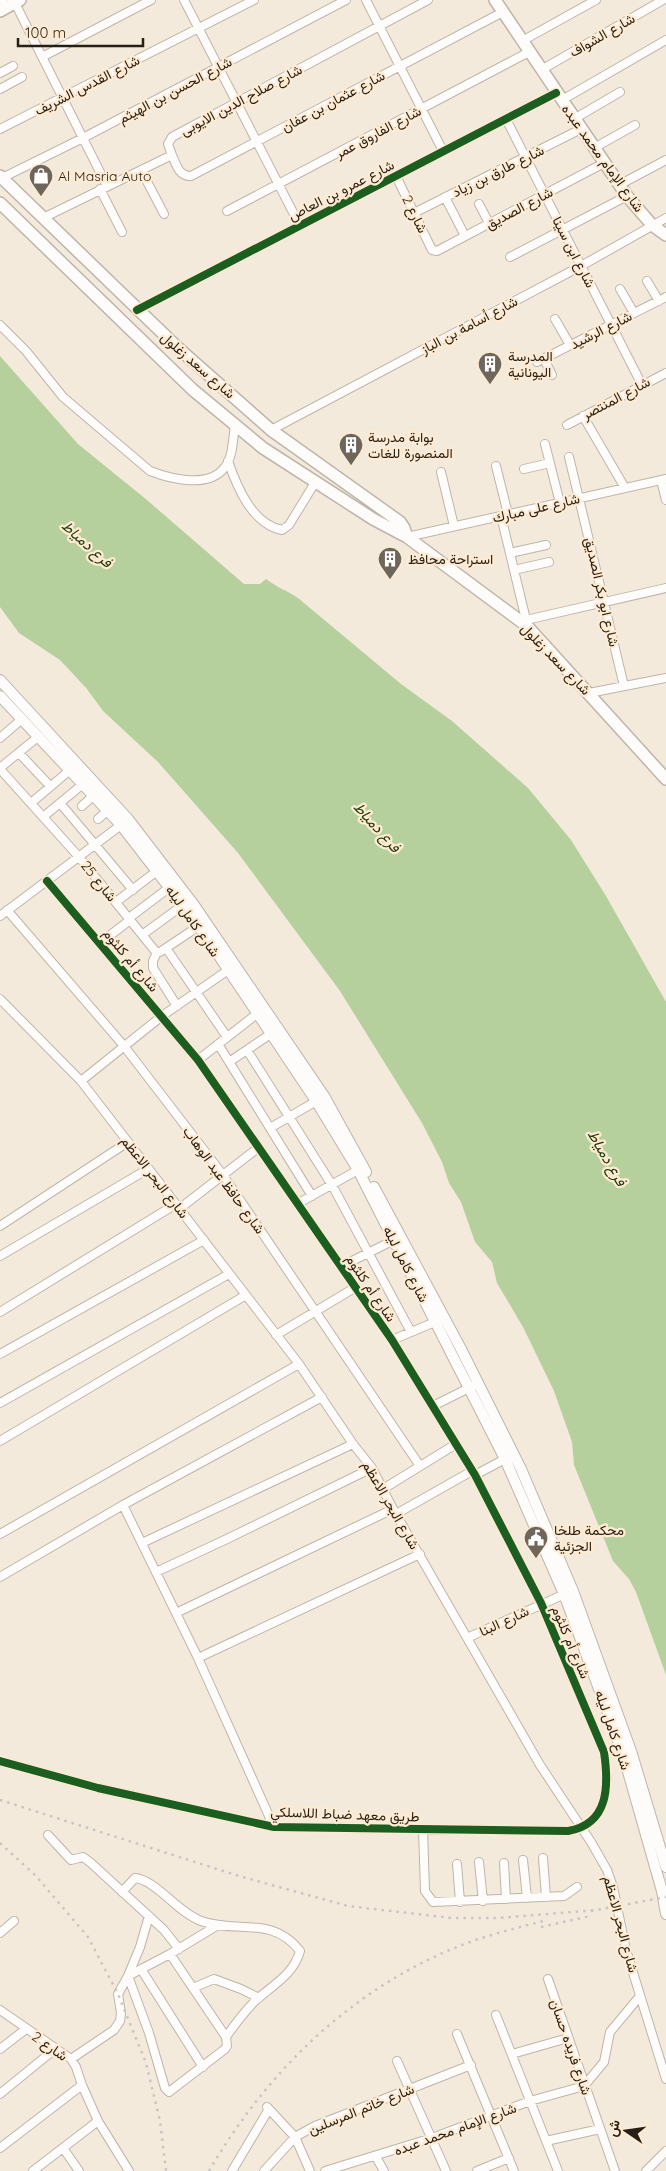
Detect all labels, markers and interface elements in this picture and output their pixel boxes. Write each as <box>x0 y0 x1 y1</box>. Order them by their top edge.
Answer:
street label: شارع الشواف <box>566 9 639 63</box>
scale bar <box>18 15 142 47</box>
text: 100 m <box>25 23 66 42</box>
street label: شارع القدس الشريف <box>31 51 144 121</box>
street label: شارع الحسن بن الهيثم <box>115 53 236 129</box>
street label: شارع صلاح الدين الايوبى <box>177 60 306 142</box>
street label: شارع عثمان بن عفان <box>278 66 389 138</box>
street label: شارع الإمام محمد عبده <box>556 101 648 217</box>
street label: شارع الفاروق عمر <box>331 102 425 164</box>
street label: شارع طارق بن زياد <box>449 141 548 203</box>
street label: شارع عمرو بن العاص <box>285 155 398 226</box>
shop icon: Al Masria Auto <box>28 163 54 197</box>
place label: Al Masria Auto <box>58 167 151 185</box>
street label: شارع الصديق <box>482 183 557 235</box>
street label: شارع 2 <box>396 192 432 237</box>
street label: شارع ابن سينا <box>547 213 600 292</box>
street label: شارع أسامة بن الباز <box>417 292 521 360</box>
street label: شارع الرشيد <box>567 307 636 355</box>
street label: شارع سعد زغلول <box>156 328 239 404</box>
place label: المدرسة اليونانية <box>508 347 553 381</box>
building icon: المدرسة اليونانية <box>477 351 503 385</box>
street label: شارع المنتصر <box>578 373 654 426</box>
place label: بوابة مدرسة المنصورة للغات <box>368 428 453 462</box>
building icon: بوابة مدرسة المنصورة للغات <box>338 432 364 466</box>
street label: شارع على مبارك <box>491 489 582 529</box>
water label: فرع دمياط <box>57 516 117 574</box>
street label: شارع ابو بكر الصديق <box>579 535 623 649</box>
building icon: استراحة محافظ <box>377 546 403 580</box>
place label: استراحة محافظ <box>408 550 493 568</box>
street label: شارع سعد زغلول <box>516 619 595 700</box>
water label: فرع دمياط <box>348 797 406 858</box>
street label: شارع 25 <box>76 857 121 906</box>
street label: شارع كامل ليله <box>160 882 224 961</box>
street label: شارع أم كلثوم <box>98 924 163 997</box>
street label: شارع حافظ عبد الوهاب <box>177 1123 269 1238</box>
water label: فرع دمياط <box>582 1126 632 1191</box>
street label: شارع البحر الاعظم <box>116 1132 193 1223</box>
street label: شارع كامل ليله <box>377 1223 433 1306</box>
street label: شارع أم كلثوم <box>340 1251 400 1326</box>
street label: شارع البحر الاعظم <box>357 1457 424 1554</box>
place label: محكمة طلخا الجزئية <box>554 1521 624 1555</box>
public building icon: محكمة طلخا الجزئية <box>523 1525 549 1559</box>
street label: شارع البنا <box>476 1602 532 1642</box>
street label: شارع أم كلثوم <box>546 1603 594 1682</box>
street label: شارع كامل ليله <box>589 1688 635 1773</box>
street label: طريق معهد ضباط اللاسلكي <box>270 1802 420 1829</box>
street label: شارع البحر الاعظم <box>597 1874 643 1975</box>
street label: شارع فريده حسان <box>544 1997 596 2098</box>
street label: شارع 2 <box>27 2027 71 2066</box>
street label: شارع خاتم المرسلين <box>305 2080 417 2140</box>
street label: شارع الإمام محمد عبده <box>391 2099 519 2161</box>
north arrow <box>601 2106 651 2156</box>
text: ش <box>603 2118 624 2138</box>

